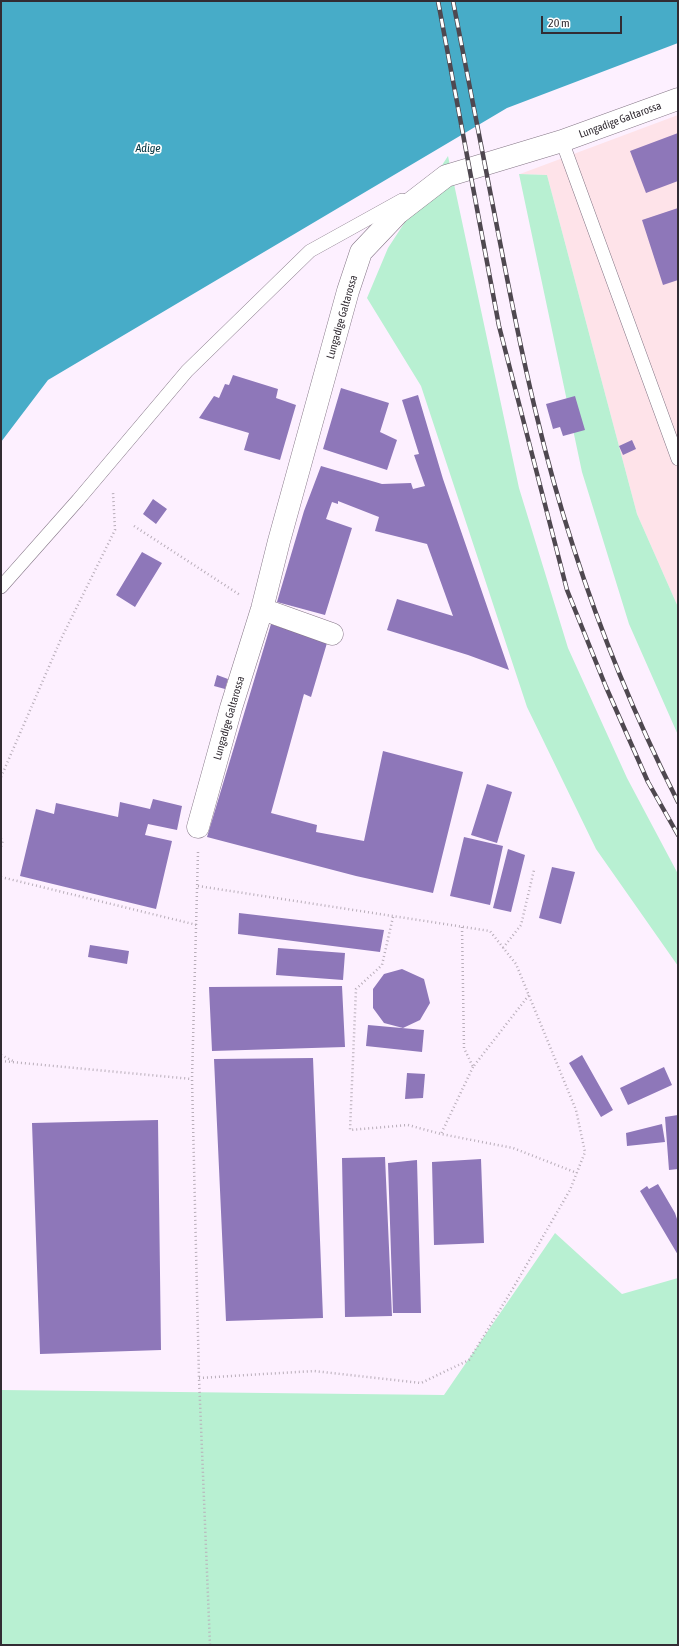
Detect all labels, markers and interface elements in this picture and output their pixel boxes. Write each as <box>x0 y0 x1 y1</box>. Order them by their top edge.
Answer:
scale bar <box>543 8 624 34</box>
text: 20 m <box>548 16 570 30</box>
street label: Lungadige Galtarossa <box>577 99 663 141</box>
water label: Adige <box>135 141 161 155</box>
street label: Lungadige Galtarossa <box>324 273 360 361</box>
street label: Lungadige Galtarossa <box>211 674 247 762</box>

